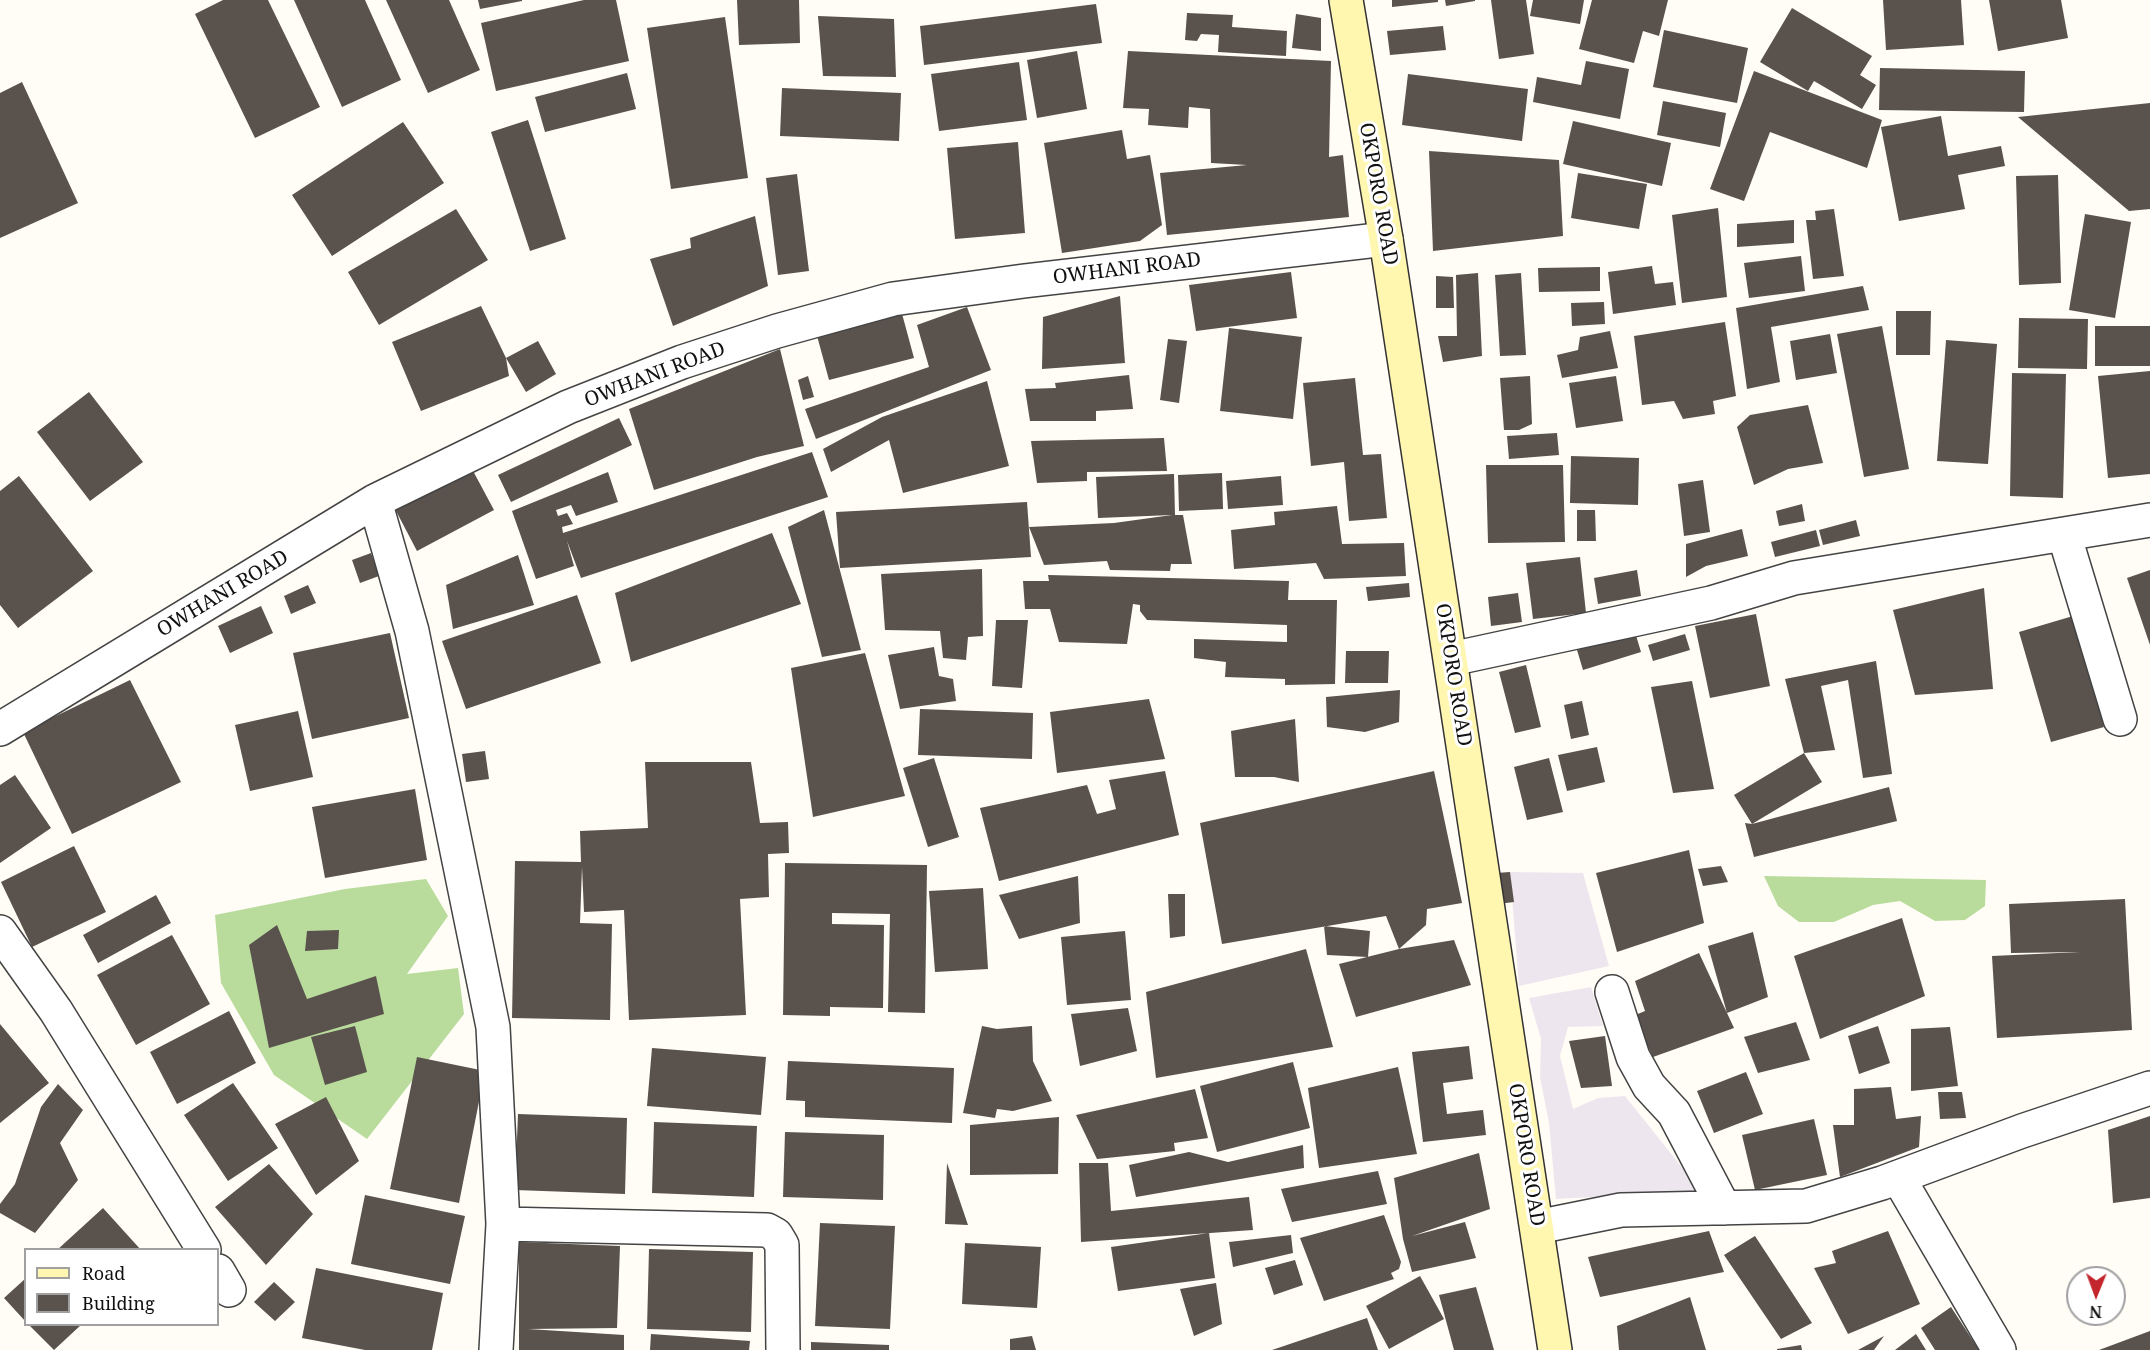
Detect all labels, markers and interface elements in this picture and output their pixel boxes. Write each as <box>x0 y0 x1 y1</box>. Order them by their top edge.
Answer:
street label: OKPORO ROAD <box>1354 121 1402 267</box>
street label: OWHANI ROAD <box>1052 248 1202 290</box>
street label: OWHANI ROAD <box>581 337 729 413</box>
street label: OWHANI ROAD <box>153 545 293 643</box>
street label: OKPORO ROAD <box>1430 602 1476 748</box>
street label: OKPORO ROAD <box>1503 1082 1549 1228</box>
legend <box>24 1248 219 1326</box>
text: Road <box>82 1261 125 1285</box>
north arrow <box>2066 1266 2126 1326</box>
text: Building <box>82 1291 155 1315</box>
text: N <box>2089 1301 2102 1323</box>

